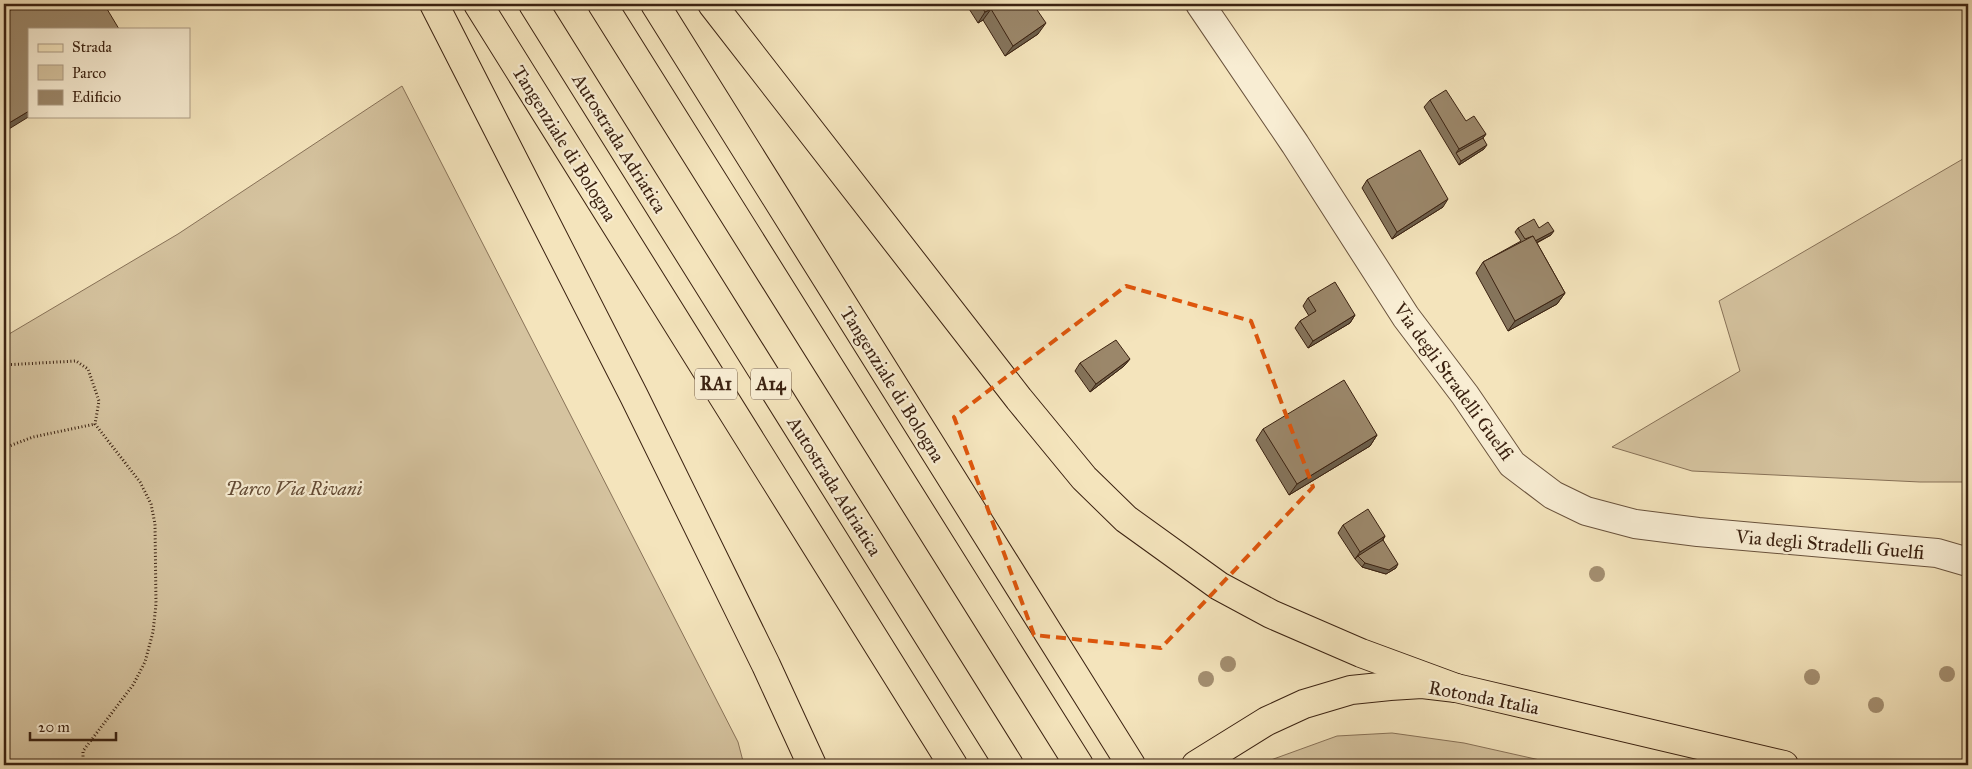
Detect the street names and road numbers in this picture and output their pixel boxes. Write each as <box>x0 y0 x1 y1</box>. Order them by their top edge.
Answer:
street label: Tangenziale di Bologna <box>506 61 622 227</box>
street label: Autostrada Adriatica <box>567 68 672 218</box>
street label: Via degli Stradelli Guelfi <box>1387 297 1519 465</box>
street label: Tangenziale di Bologna <box>834 302 950 468</box>
road number: RA1 <box>695 368 737 399</box>
road number: A14 <box>751 368 791 399</box>
street label: Autostrada Adriatica <box>782 411 887 561</box>
street label: Via degli Stradelli Guelfi <box>1734 525 1925 565</box>
street label: Rotonda Italia <box>1427 676 1542 720</box>

